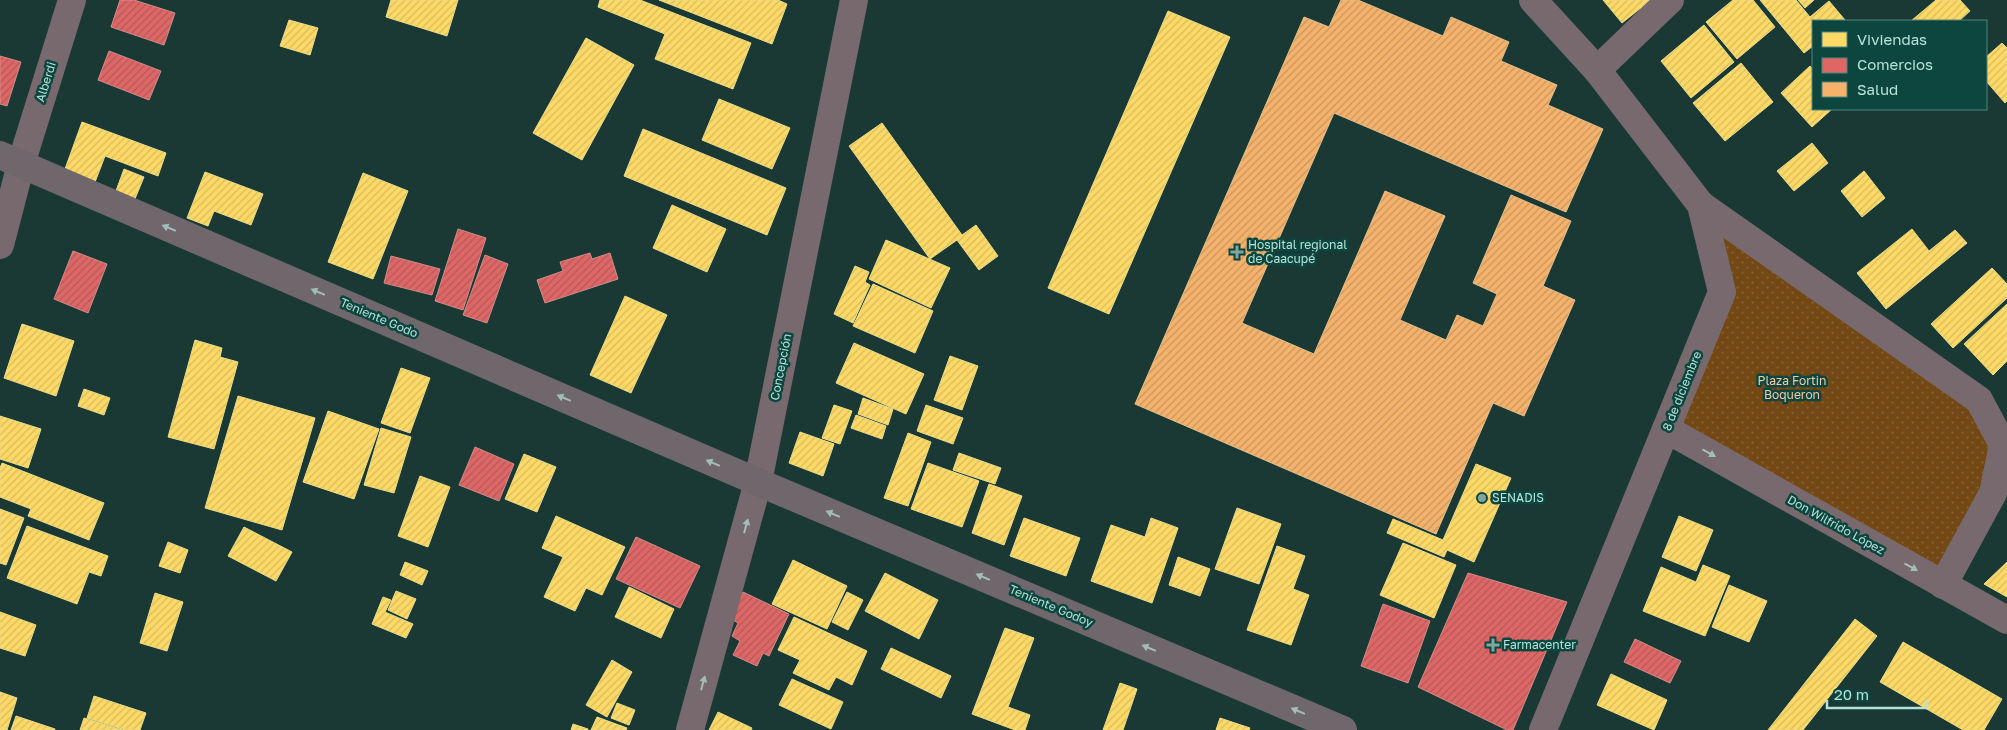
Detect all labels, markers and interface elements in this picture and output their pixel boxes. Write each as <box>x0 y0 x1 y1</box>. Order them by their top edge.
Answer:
legend <box>1812 20 1987 110</box>
text: Viviendas <box>1857 30 1927 48</box>
text: Comercios <box>1857 55 1933 73</box>
street label: Alberdi <box>32 60 59 104</box>
text: Salud <box>1857 80 1898 98</box>
one-way arrow <box>162 223 176 231</box>
place label: Hospital regional de Caacupé <box>1248 237 1347 266</box>
marker: Hospital regional de Caacupé <box>1230 245 1244 259</box>
one-way arrow <box>311 288 325 296</box>
street label: Teniente Godo <box>338 294 420 341</box>
street label: Concepción <box>767 332 794 402</box>
street label: 8 de diciembre <box>1659 349 1704 433</box>
park label: Plaza Fortin Boqueron <box>1758 373 1826 402</box>
one-way arrow <box>557 394 571 402</box>
one-way arrow <box>1701 449 1716 457</box>
one-way arrow <box>706 458 720 466</box>
place label: SENADIS <box>1492 490 1544 505</box>
marker: SENADIS <box>1476 492 1488 504</box>
street label: Don Wilfrido López <box>1785 492 1887 557</box>
one-way arrow <box>826 510 841 517</box>
one-way arrow <box>742 519 750 534</box>
one-way arrow <box>1904 563 1919 571</box>
one-way arrow <box>976 573 990 581</box>
street label: Teniente Godoy <box>1007 581 1096 630</box>
place label: Farmacenter <box>1503 637 1576 652</box>
marker: Farmacenter <box>1487 639 1499 651</box>
one-way arrow <box>1142 643 1156 651</box>
one-way arrow <box>699 675 707 690</box>
scale bar <box>1827 678 1927 710</box>
text: 20 m <box>1834 685 1869 703</box>
one-way arrow <box>1291 707 1306 714</box>

